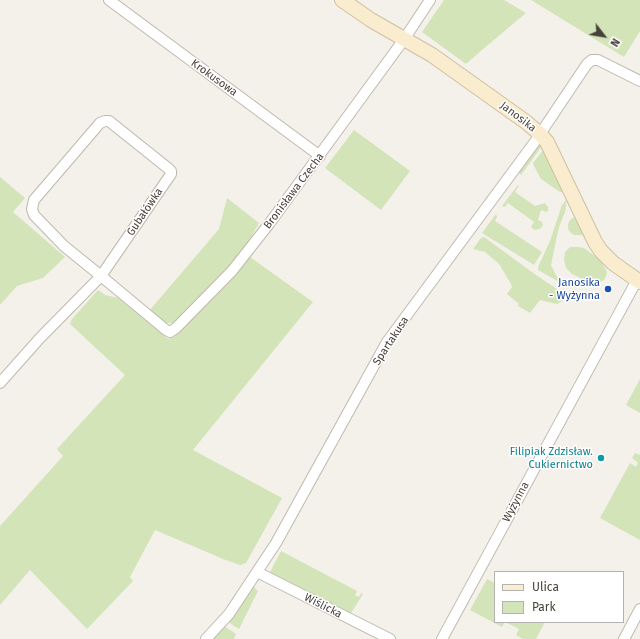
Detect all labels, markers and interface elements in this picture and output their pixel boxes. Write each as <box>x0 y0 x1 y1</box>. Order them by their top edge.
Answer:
north arrow <box>584 16 624 56</box>
text: N <box>607 36 622 49</box>
street label: Krokusowa <box>188 57 240 99</box>
street label: Janosika <box>497 99 539 135</box>
street label: Bronisława Czecha <box>261 150 327 232</box>
street label: Gubałówka <box>124 186 166 238</box>
place label: Janosika - Wyżynna <box>549 276 600 302</box>
marker: Janosika - Wyżynna <box>603 284 613 294</box>
street label: Spartakusa <box>370 314 412 368</box>
place label: Filipiak Zdzisław. Cukiernictwo <box>510 445 593 471</box>
marker: Filipiak Zdzisław. Cukiernictwo <box>596 453 606 463</box>
street label: Wyżynna <box>500 480 532 524</box>
legend <box>494 571 624 623</box>
text: Ulica <box>532 580 559 594</box>
street label: Wiślicka <box>302 591 344 621</box>
text: Park <box>532 600 556 614</box>

